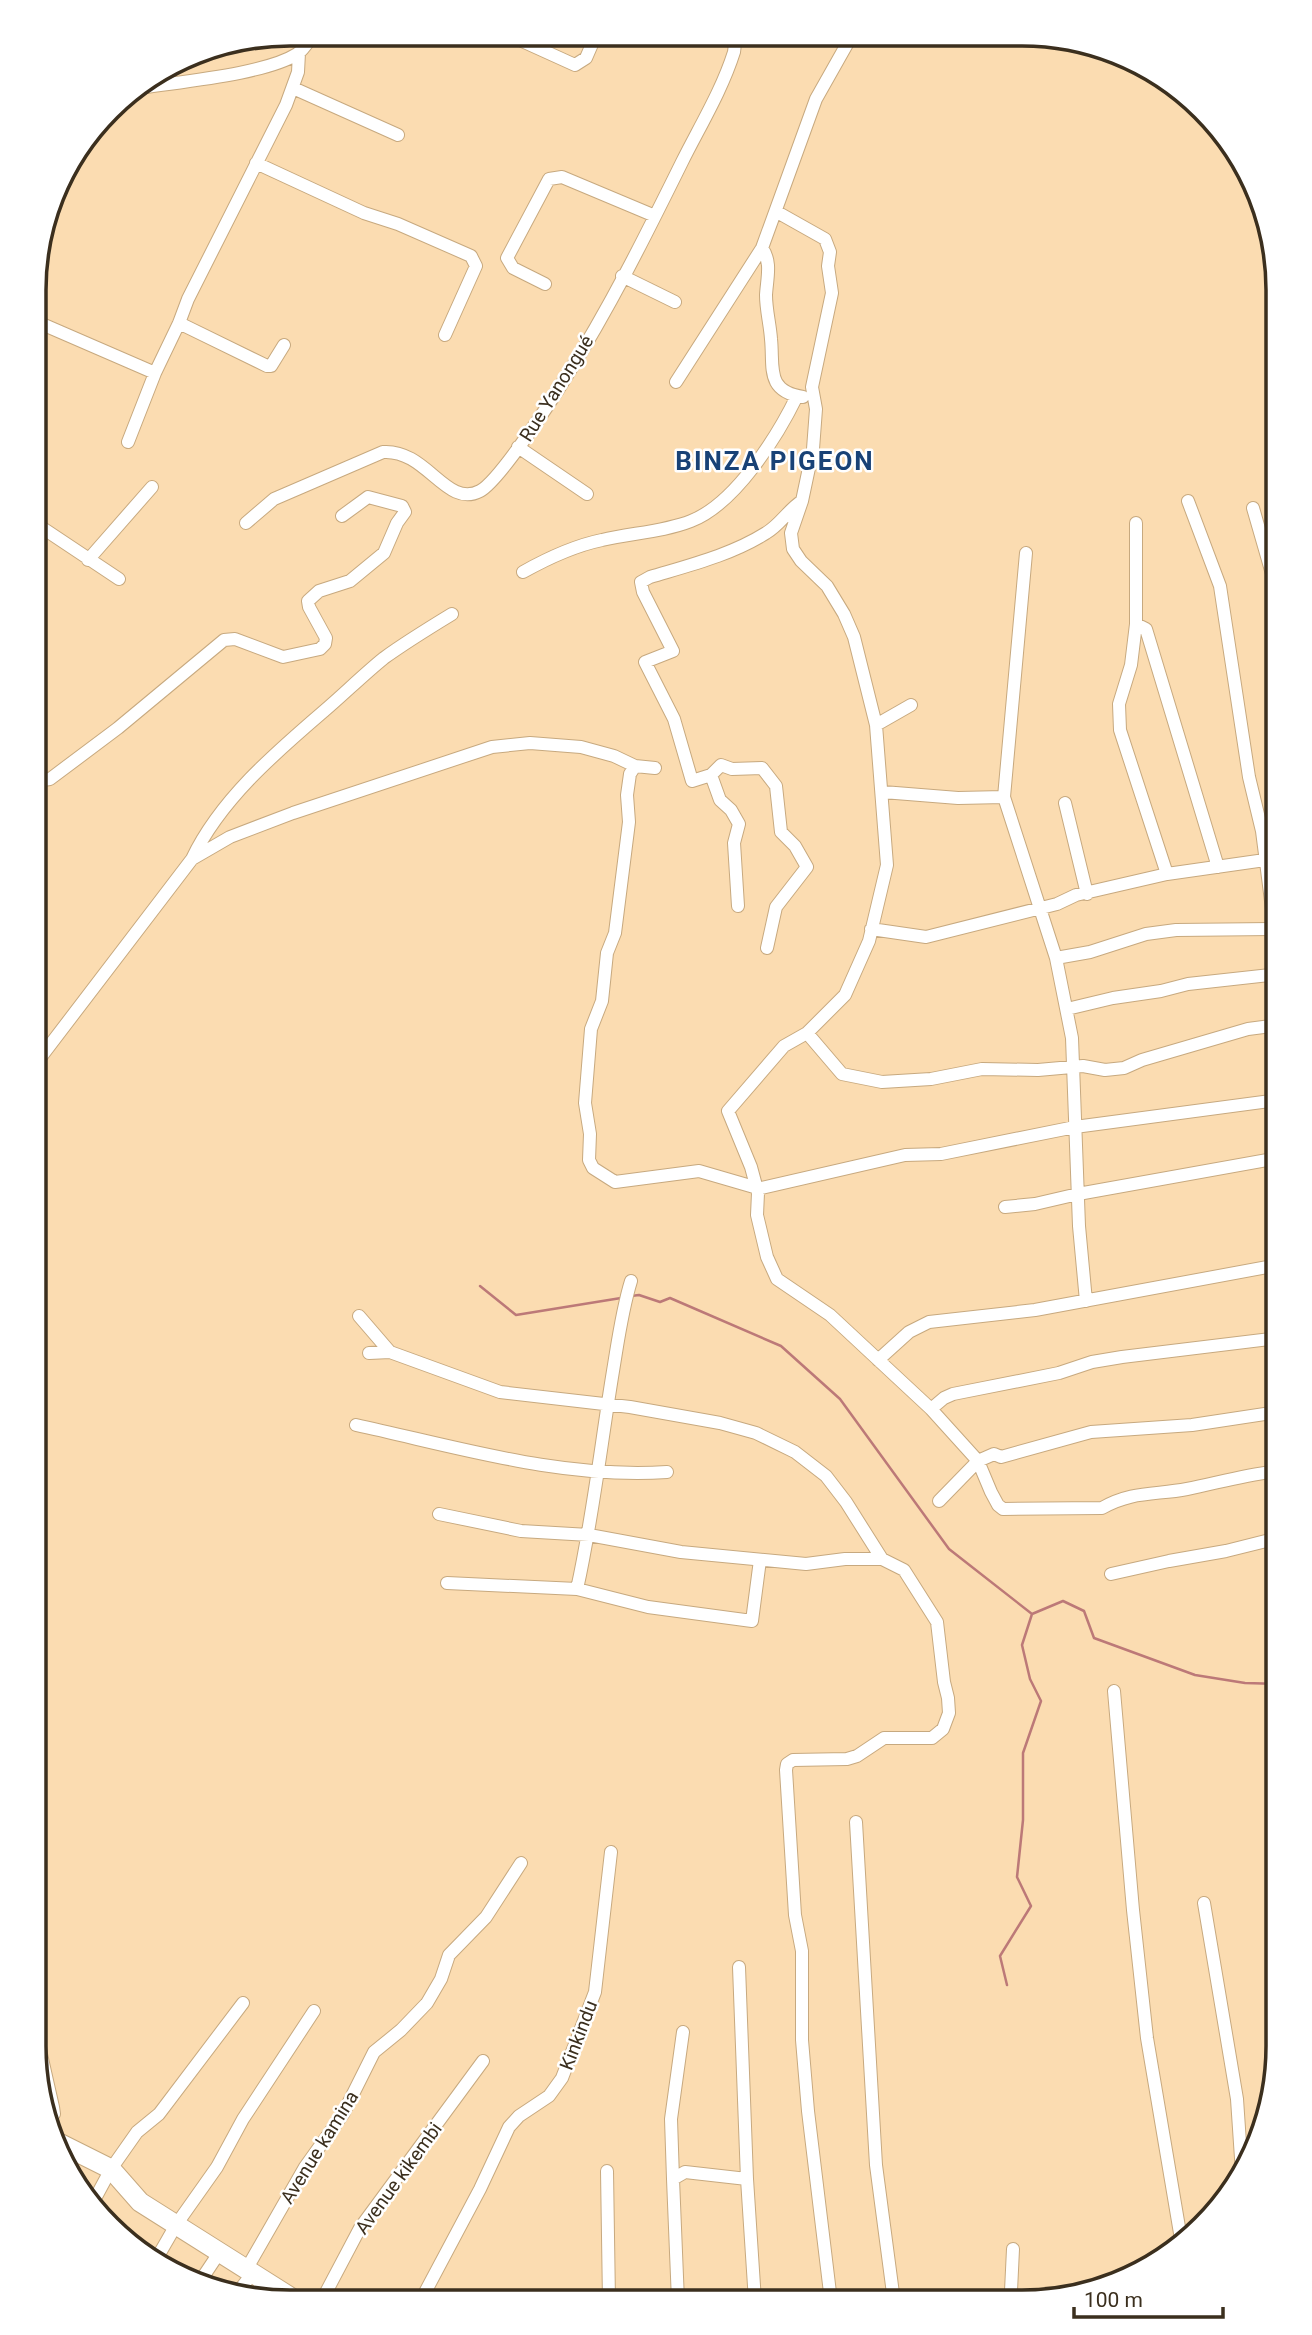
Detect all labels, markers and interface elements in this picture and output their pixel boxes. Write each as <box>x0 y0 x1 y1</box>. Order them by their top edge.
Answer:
street label: Rue Yanongué <box>515 331 598 446</box>
district label: BINZA PIGEON <box>675 446 875 476</box>
street label: Kinkindu <box>555 1997 602 2073</box>
street label: Avenue kamina <box>276 2087 363 2208</box>
street label: Avenue kikembi <box>350 2118 447 2239</box>
scale bar <box>1074 2276 1223 2320</box>
text: 100 m <box>1084 2288 1143 2312</box>

